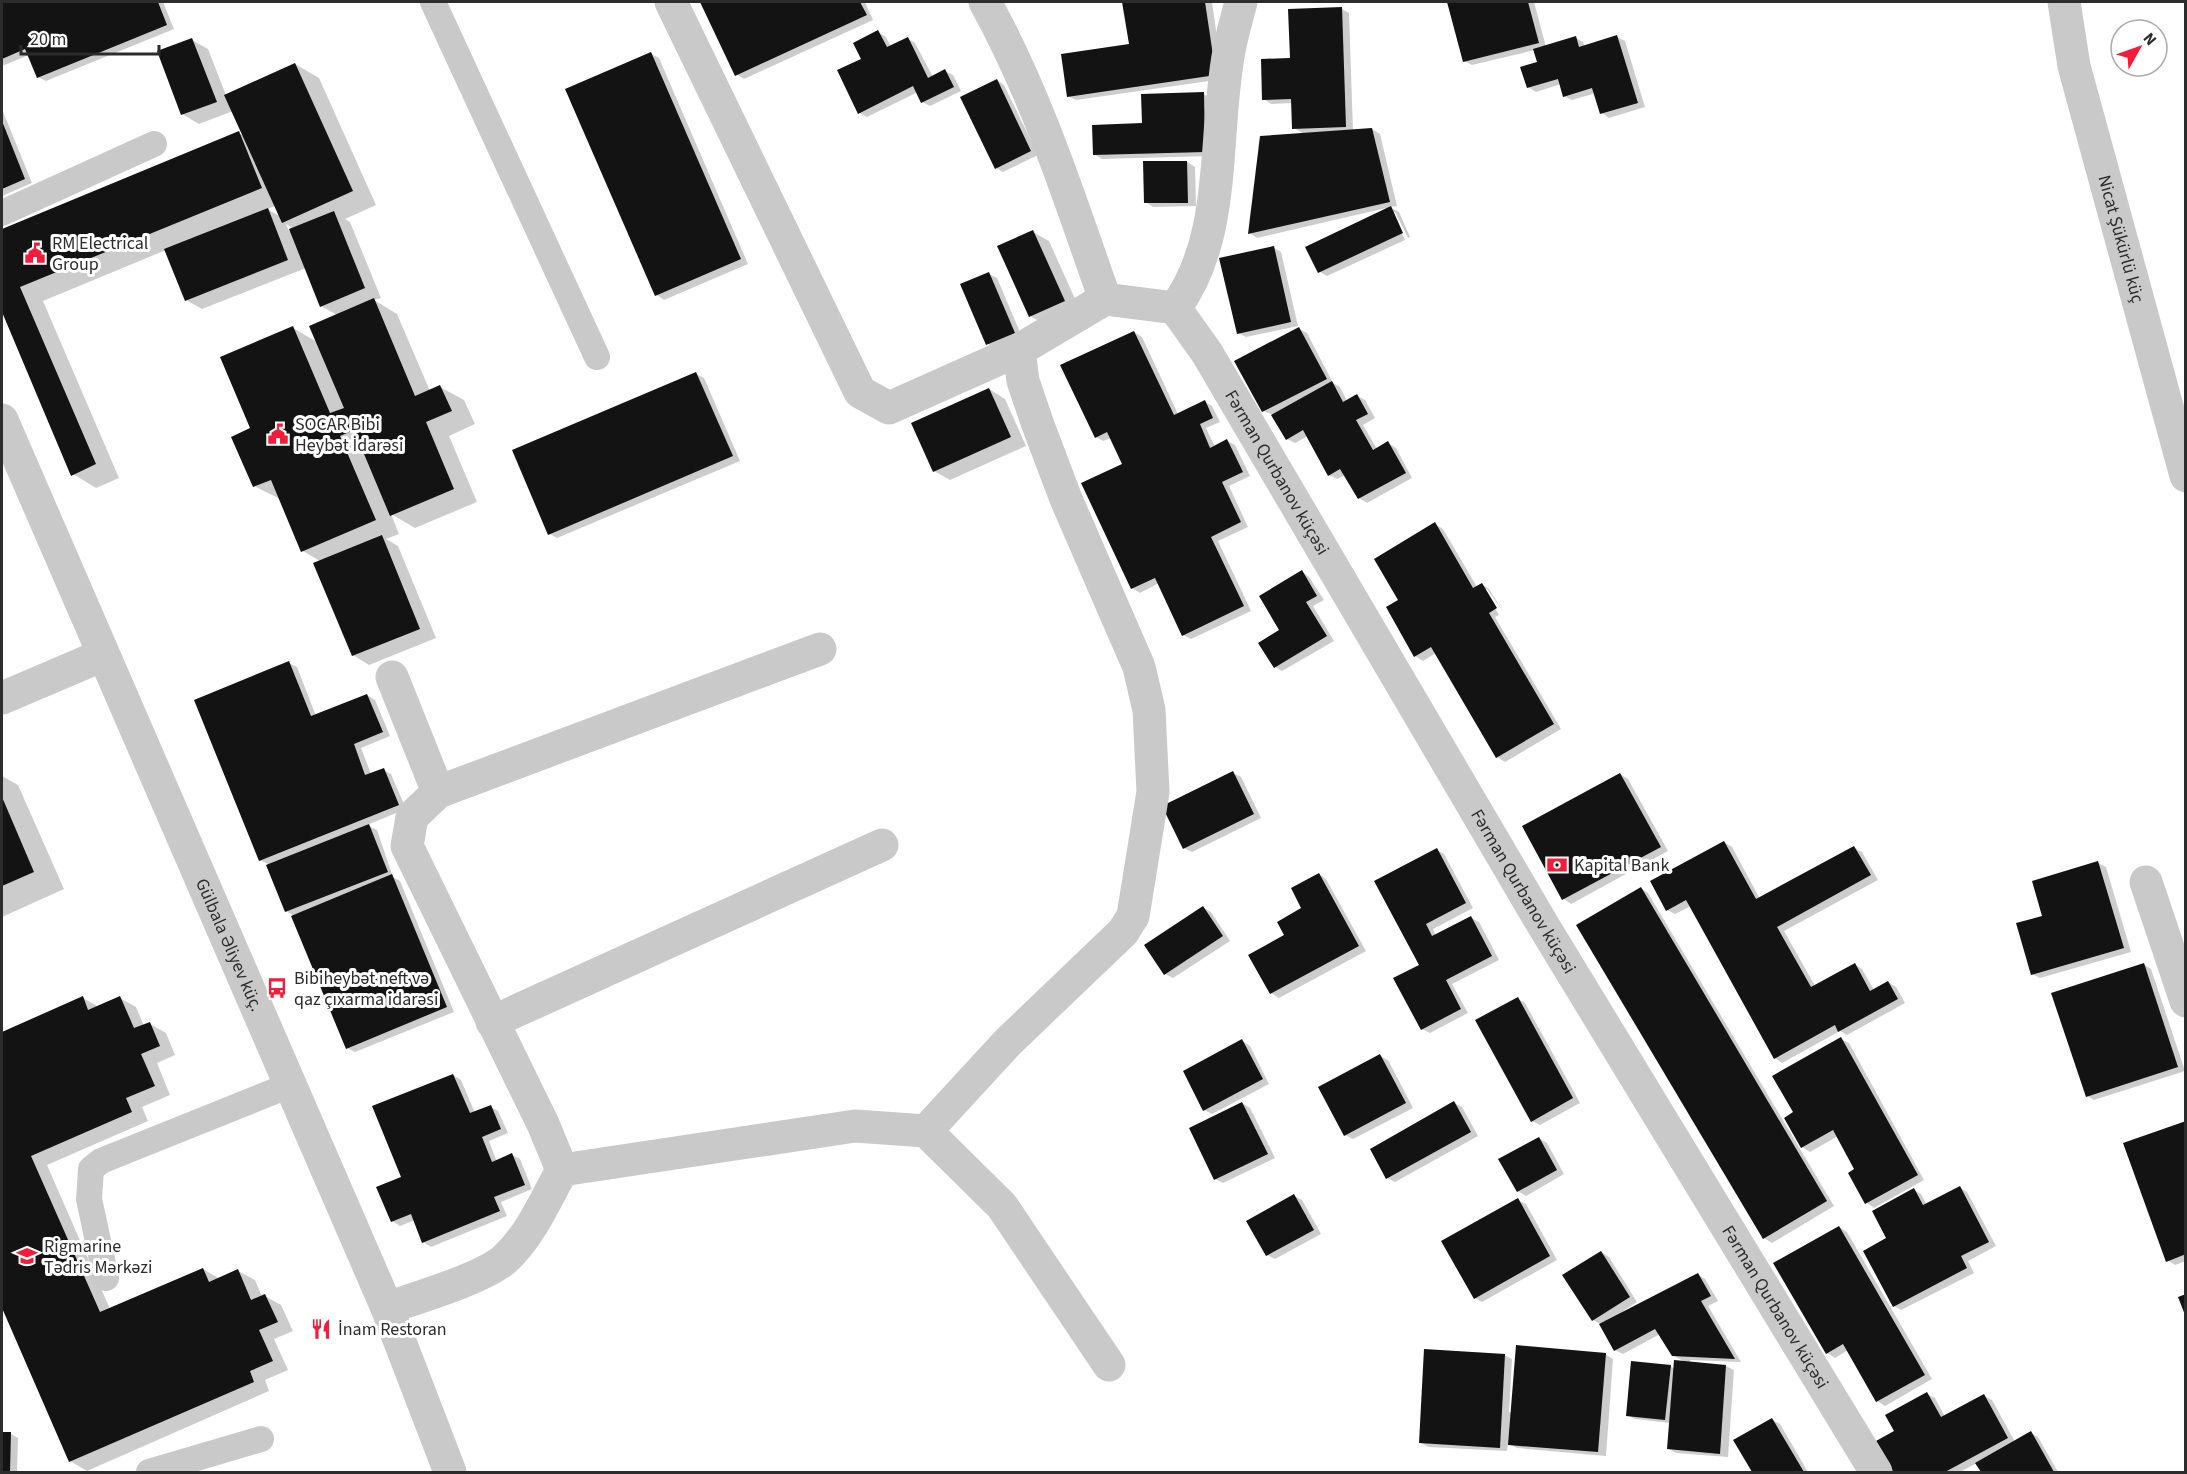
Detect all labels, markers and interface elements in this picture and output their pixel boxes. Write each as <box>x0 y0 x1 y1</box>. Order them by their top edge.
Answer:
scale bar <box>21 18 159 56</box>
north arrow <box>2109 18 2169 78</box>
text: 20 m <box>30 27 66 52</box>
text: N <box>2138 28 2162 50</box>
street label: Nicat Şükürlü küç <box>2092 172 2151 306</box>
place label: RM Electrical Group <box>52 231 148 277</box>
public building icon: RM Electrical Group <box>23 241 47 265</box>
street label: Fərman Qurbanov küçəsi <box>1219 385 1335 560</box>
place label: SOCAR Bibi Heybət İdarəsi <box>295 412 403 458</box>
public building icon: SOCAR Bibi Heybət İdarəsi <box>266 422 290 446</box>
street label: Fərman Qurbanov küçəsi <box>1465 804 1582 978</box>
bank icon: Kapital Bank <box>1545 853 1569 877</box>
place label: Kapital Bank <box>1574 853 1669 878</box>
street label: Gülbala Əliyev küç. <box>190 874 269 1015</box>
place label: Bibiheybət neft və qaz çıxarma idarəsi <box>294 966 438 1012</box>
bus stop icon: Bibiheybət neft və qaz çıxarma idarəsi <box>265 976 289 1000</box>
street label: Fərman Qurbanov küçəsi <box>1716 1220 1835 1393</box>
place label: Rigmarine Tədris Mərkəzi <box>44 1234 152 1280</box>
school or university icon: Rigmarine Tədris Mərkəzi <box>15 1244 39 1268</box>
restaurant icon: İnam Restoran <box>309 1317 333 1341</box>
place label: İnam Restoran <box>338 1317 447 1342</box>

